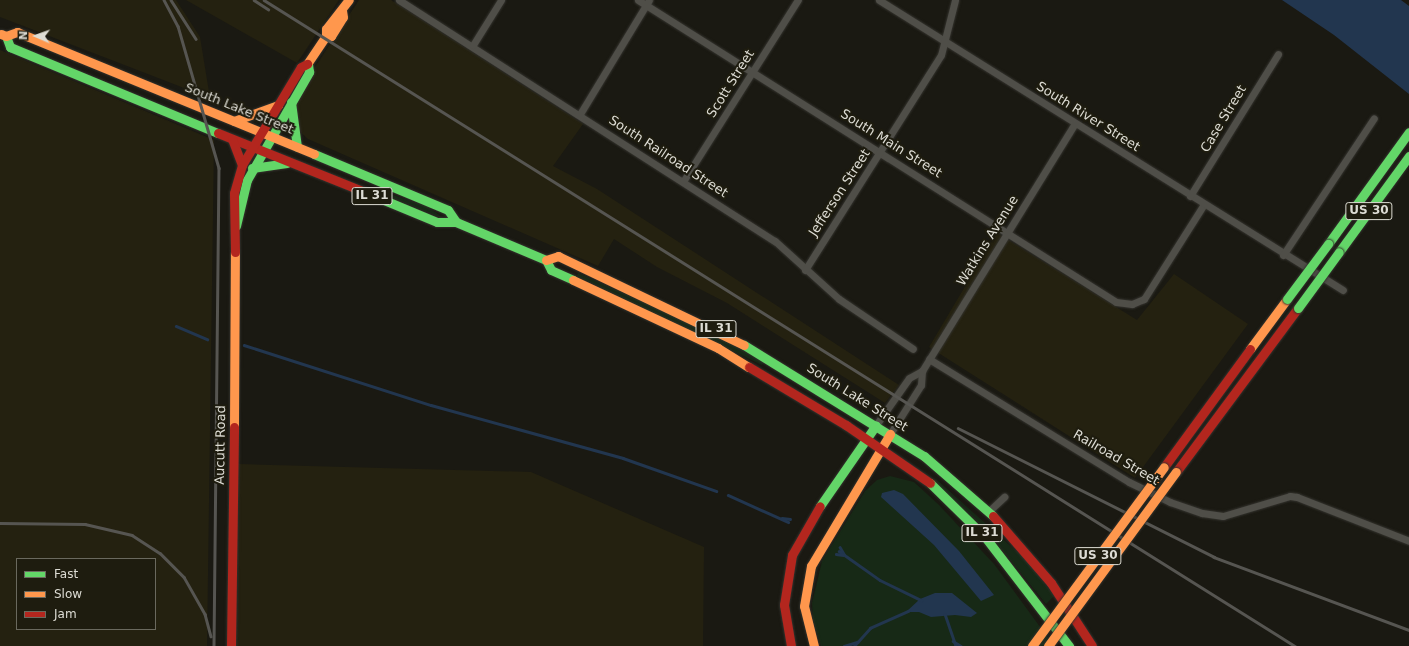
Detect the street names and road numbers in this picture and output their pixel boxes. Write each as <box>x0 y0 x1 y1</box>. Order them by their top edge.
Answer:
street label: Scott Street <box>704 47 758 121</box>
street label: South River Street <box>1033 79 1143 155</box>
street label: South Lake Street <box>182 80 296 138</box>
street label: Case Street <box>1198 83 1250 155</box>
street label: South Main Street <box>837 106 945 182</box>
street label: South Railroad Street <box>606 113 730 201</box>
street label: Jefferson Street <box>806 147 874 239</box>
road number: IL 31 <box>351 186 393 206</box>
street label: Watkins Avenue <box>954 193 1022 289</box>
road number: US 30 <box>1345 201 1393 221</box>
road number: IL 31 <box>695 319 737 339</box>
street label: South Lake Street <box>804 361 910 435</box>
street label: Aucutt Road <box>213 405 229 485</box>
street label: Railroad Street <box>1070 427 1162 489</box>
road number: IL 31 <box>961 523 1003 543</box>
road number: US 30 <box>1074 546 1122 566</box>

